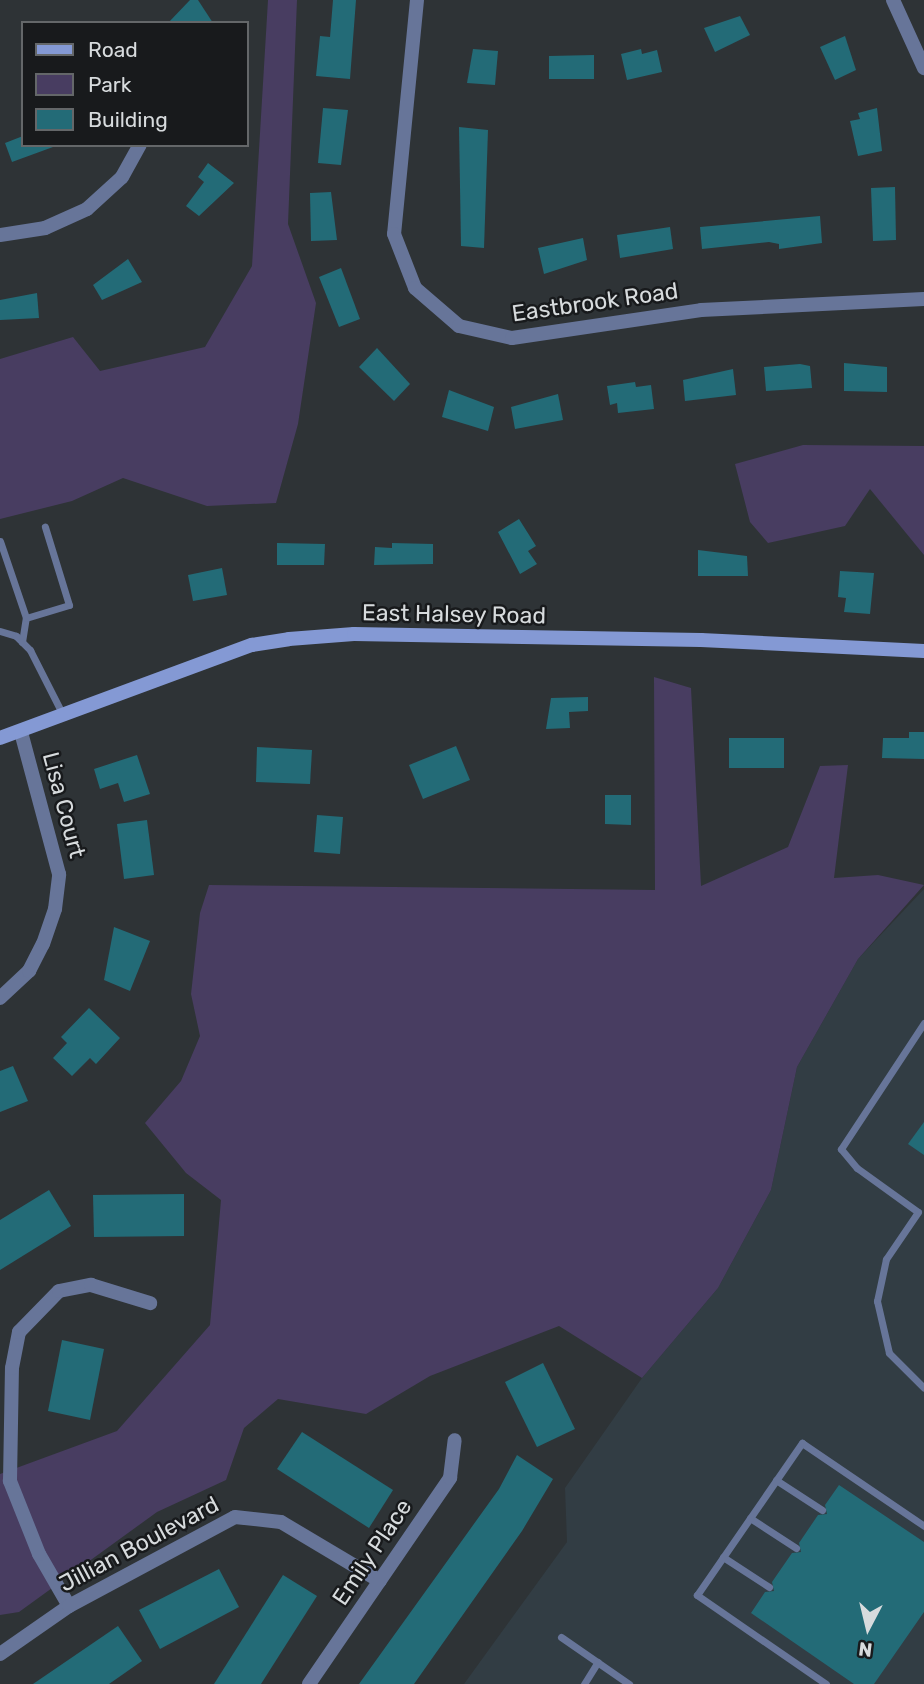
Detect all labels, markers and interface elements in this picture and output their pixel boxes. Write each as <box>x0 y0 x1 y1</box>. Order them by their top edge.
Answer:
legend <box>21 21 248 147</box>
text: Road <box>88 37 138 62</box>
text: Park <box>88 72 132 97</box>
text: Building <box>88 107 168 132</box>
street label: Eastbrook Road <box>510 277 680 327</box>
street label: East Halsey Road <box>361 599 547 629</box>
street label: Lisa Court <box>37 749 91 861</box>
street label: Jillian Boulevard <box>54 1490 224 1598</box>
street label: Emily Place <box>326 1494 418 1610</box>
north arrow <box>833 1593 903 1663</box>
text: N <box>857 1637 874 1662</box>

